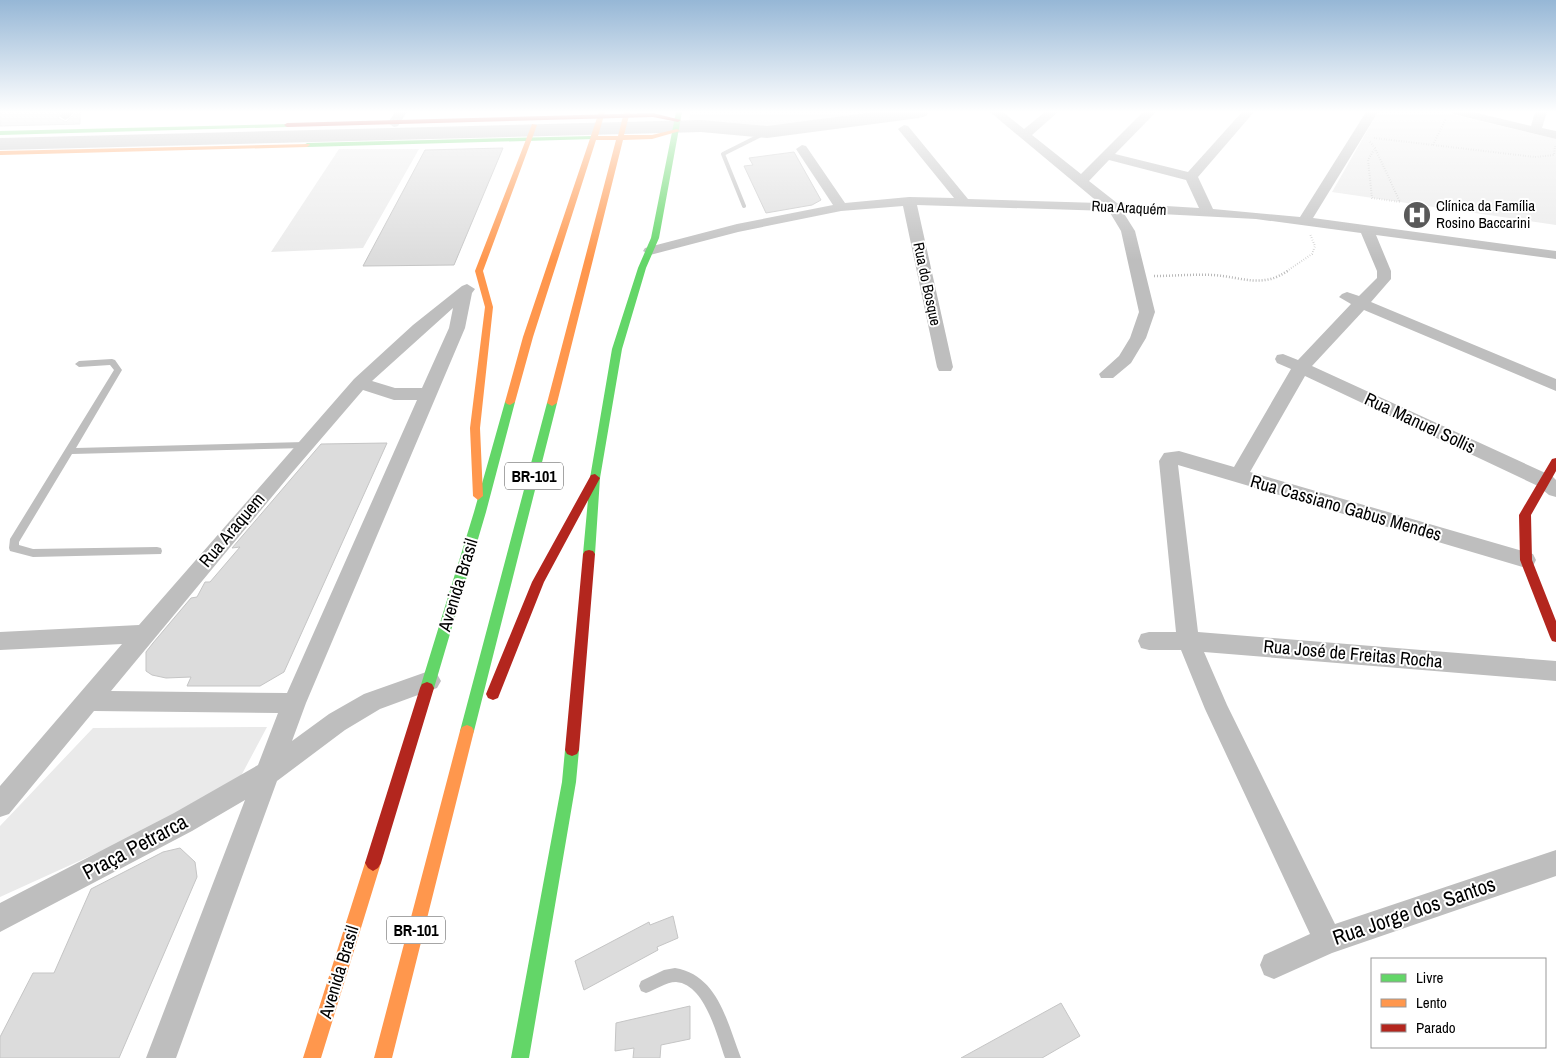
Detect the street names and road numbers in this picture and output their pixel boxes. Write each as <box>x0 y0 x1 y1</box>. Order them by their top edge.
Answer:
street label: Rua Araquém <box>1091 195 1167 220</box>
street label: Rua do Bosque <box>908 240 947 328</box>
street label: Rua Manuel Sollis <box>1361 386 1480 459</box>
road number: BR-101 <box>505 462 563 490</box>
street label: Rua Cassiano Gabus Mendes <box>1248 468 1445 547</box>
street label: Rua Araquem <box>193 487 270 572</box>
street label: Avenida Brasil <box>431 535 483 635</box>
street label: Rua José de Freitas Rocha <box>1262 633 1444 674</box>
street label: Praça Petrarca <box>77 807 193 886</box>
street label: Rua Jorge dos Santos <box>1329 869 1499 952</box>
road number: BR-101 <box>387 916 445 944</box>
street label: Avenida Brasil <box>312 922 364 1022</box>

